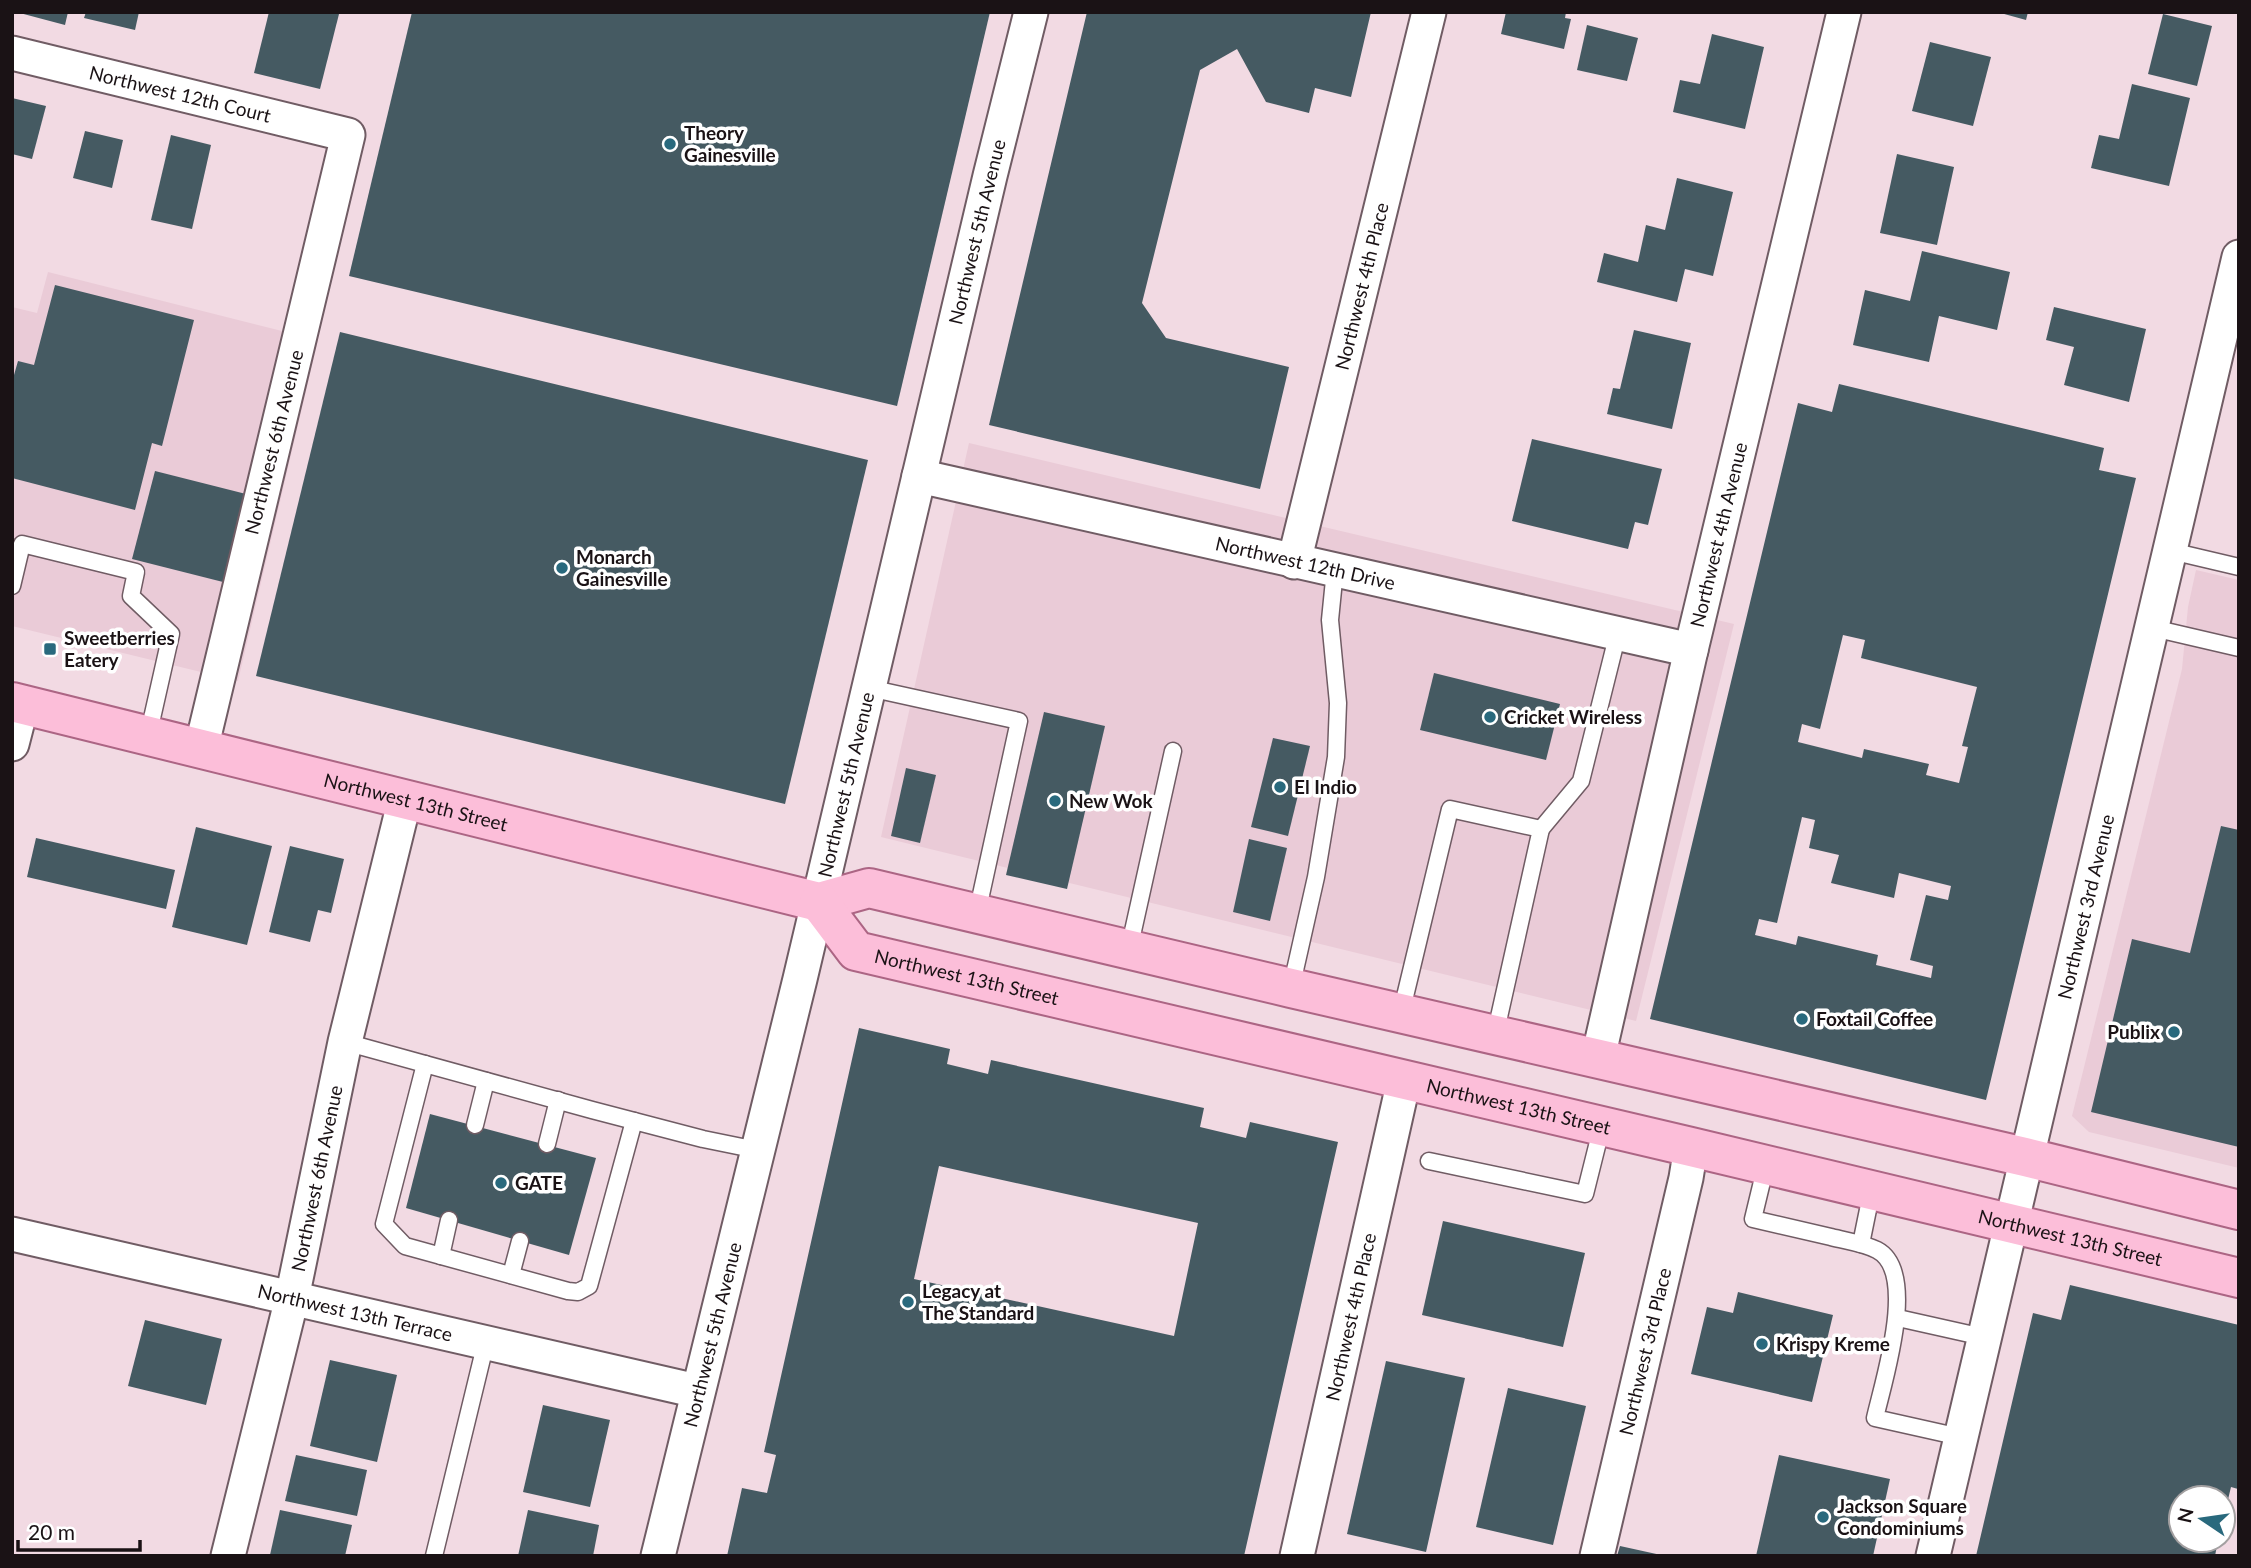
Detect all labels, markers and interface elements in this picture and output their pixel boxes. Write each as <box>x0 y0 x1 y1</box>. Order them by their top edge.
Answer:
street label: Northwest 12th Court <box>87 60 273 127</box>
place label: Theory Gainesville <box>684 121 776 166</box>
marker: Theory Gainesville <box>662 136 678 152</box>
street label: Northwest 5th Avenue <box>943 137 1010 327</box>
street label: Northwest 4th Place <box>1330 200 1393 372</box>
street label: Northwest 6th Avenue <box>239 347 308 537</box>
street label: Northwest 4th Avenue <box>1685 440 1751 630</box>
street label: Northwest 12th Drive <box>1213 531 1398 594</box>
place label: Monarch Gainesville <box>576 545 668 590</box>
marker: Monarch Gainesville <box>554 560 570 576</box>
place label: Sweetberries Eatery <box>64 626 175 671</box>
marker: Sweetberries Eatery <box>42 641 58 657</box>
street label: Northwest 5th Avenue <box>812 690 879 879</box>
place label: Cricket Wireless <box>1504 705 1642 728</box>
marker: Cricket Wireless <box>1482 709 1498 725</box>
street label: Northwest 13th Street <box>322 768 510 835</box>
place label: El Indio <box>1294 775 1357 798</box>
marker: El Indio <box>1272 779 1288 795</box>
place label: New Wok <box>1069 789 1153 812</box>
marker: New Wok <box>1047 793 1063 809</box>
street label: Northwest 3rd Avenue <box>2052 812 2118 1001</box>
street label: Northwest 13th Street <box>872 944 1061 1009</box>
place label: Foxtail Coffee <box>1816 1007 1933 1030</box>
marker: Foxtail Coffee <box>1794 1011 1810 1027</box>
place label: Publix <box>2107 1020 2160 1043</box>
marker: Publix <box>2166 1024 2182 1040</box>
street label: Northwest 13th Street <box>1424 1073 1613 1139</box>
street label: Northwest 6th Avenue <box>286 1083 347 1273</box>
place label: GATE <box>515 1171 563 1194</box>
marker: GATE <box>493 1175 509 1191</box>
street label: Northwest 13th Street <box>1976 1204 2165 1270</box>
street label: Northwest 4th Place <box>1320 1231 1380 1403</box>
street label: Northwest 5th Avenue <box>678 1240 746 1429</box>
street label: Northwest 3rd Place <box>1614 1265 1675 1438</box>
street label: Northwest 13th Terrace <box>256 1279 455 1346</box>
place label: Legacy at The Standard <box>922 1279 1034 1324</box>
marker: Legacy at The Standard <box>900 1294 916 1310</box>
place label: Krispy Kreme <box>1776 1332 1890 1355</box>
marker: Krispy Kreme <box>1754 1336 1770 1352</box>
north arrow <box>2167 1484 2237 1554</box>
place label: Jackson Square Condominiums <box>1837 1494 1967 1539</box>
text: N <box>2172 1505 2198 1525</box>
scale bar <box>18 1508 140 1552</box>
marker: Jackson Square Condominiums <box>1815 1509 1831 1525</box>
text: 20 m <box>28 1519 75 1544</box>

